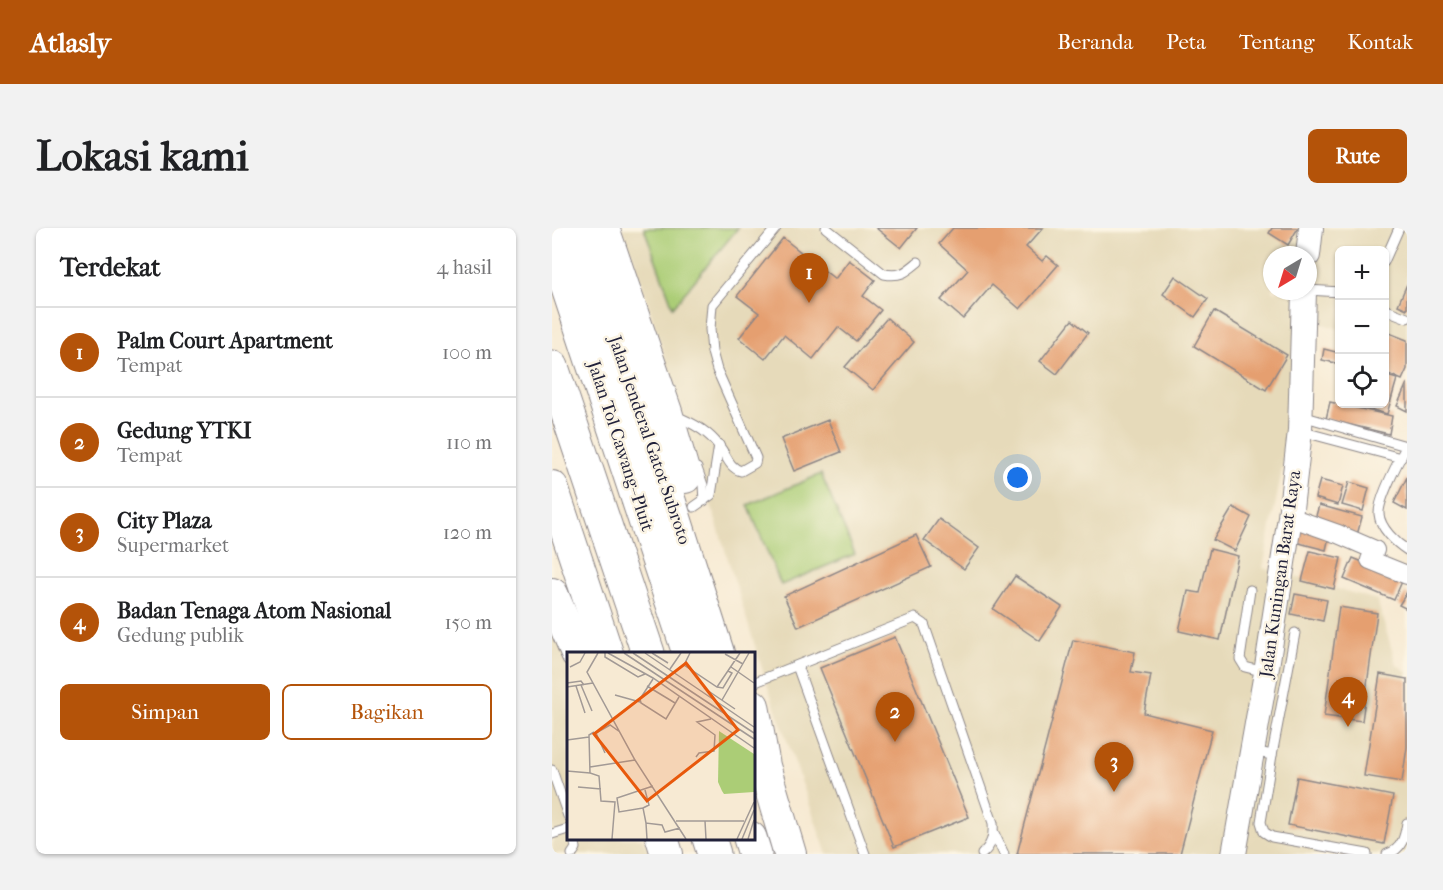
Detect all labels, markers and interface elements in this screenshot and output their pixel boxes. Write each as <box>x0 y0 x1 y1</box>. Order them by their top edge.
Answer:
text: Atlasly <box>30 26 111 59</box>
text: Beranda <box>1057 30 1133 54</box>
text: Peta <box>1166 30 1206 54</box>
text: Tentang <box>1239 30 1315 54</box>
text: Kontak <box>1348 30 1413 54</box>
button: Rute <box>1308 129 1407 183</box>
text: Lokasi kami <box>36 132 249 181</box>
north arrow <box>1263 246 1317 300</box>
map controls <box>1335 246 1389 408</box>
button: + <box>1335 246 1389 300</box>
text: Terdekat <box>60 252 161 283</box>
pin: 1 <box>790 254 828 303</box>
text: 4 hasil <box>437 256 492 279</box>
button: − <box>1335 300 1389 354</box>
text: Palm Court Apartment <box>117 328 333 354</box>
street label: Jalan Jenderal Gatot Subroto <box>603 331 695 547</box>
text: 1 <box>76 341 83 364</box>
text: 100 m <box>442 341 492 364</box>
text: Tempat <box>117 354 183 377</box>
button: locate <box>1335 354 1389 408</box>
street label: Jalan Tol Cawang–Pluit <box>582 357 658 534</box>
text: Gedung YTKI <box>117 418 252 444</box>
text: 2 <box>74 431 85 454</box>
text: 110 m <box>446 431 492 454</box>
text: Tempat <box>117 444 183 467</box>
your location <box>1003 463 1032 492</box>
street label: Jalan Kuningan Barat Raya <box>1255 468 1306 681</box>
text: City Plaza <box>117 508 212 534</box>
text: 3 <box>75 521 84 544</box>
text: 120 m <box>443 521 492 544</box>
text: Supermarket <box>117 534 229 557</box>
text: Badan Tenaga Atom Nasional <box>117 598 391 624</box>
text: 4 <box>74 611 85 634</box>
text: 150 m <box>444 611 492 634</box>
text: Gedung publik <box>117 624 244 647</box>
inset map <box>567 652 754 839</box>
pin: 4 <box>1328 678 1368 727</box>
button: Simpan <box>60 684 270 740</box>
button: Bagikan <box>282 684 492 740</box>
pin: 2 <box>876 692 914 742</box>
pin: 3 <box>1094 742 1134 792</box>

